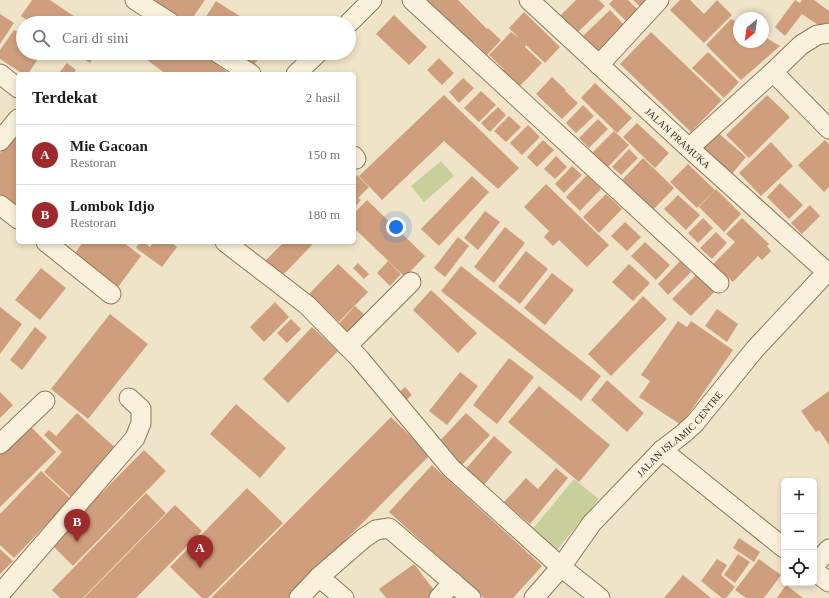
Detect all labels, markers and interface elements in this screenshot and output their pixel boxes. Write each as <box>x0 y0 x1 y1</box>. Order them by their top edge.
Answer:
north arrow <box>733 12 769 48</box>
search box <box>16 16 356 60</box>
icon: search <box>30 27 52 49</box>
text: Cari di sini <box>62 30 129 46</box>
text: Terdekat <box>32 88 98 107</box>
text: 2 hasil <box>306 90 340 105</box>
street label: JALAN PRAMUKA <box>643 106 713 171</box>
text: Mie Gacoan <box>70 138 148 154</box>
text: A <box>40 147 50 162</box>
text: 150 m <box>307 147 340 162</box>
text: Restoran <box>70 155 116 170</box>
text: Lombok Idjo <box>70 198 155 214</box>
text: B <box>41 207 49 222</box>
text: 180 m <box>307 207 340 222</box>
text: Restoran <box>70 215 116 230</box>
your location <box>386 217 406 237</box>
street label: JALAN ISLAMIC CENTRE <box>635 389 725 479</box>
map controls <box>781 478 817 586</box>
button: + <box>781 478 817 514</box>
pin: B <box>64 509 90 542</box>
button: − <box>781 514 817 550</box>
pin: A <box>187 535 213 568</box>
button: locate <box>781 550 817 586</box>

